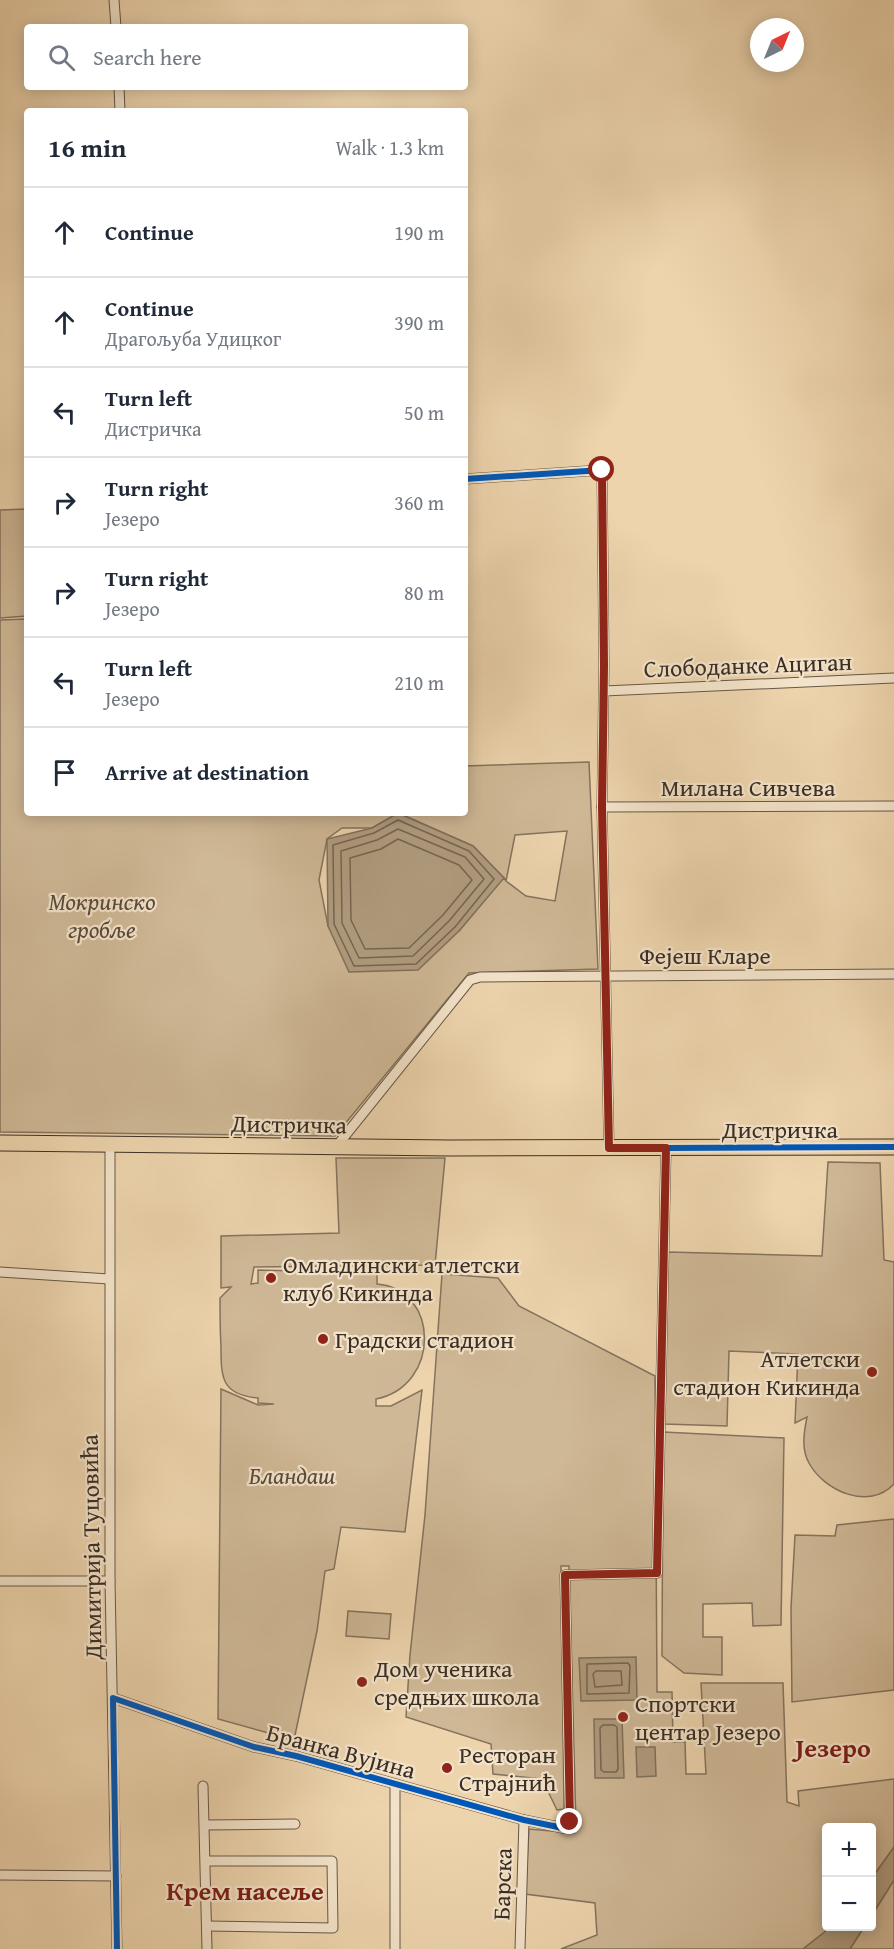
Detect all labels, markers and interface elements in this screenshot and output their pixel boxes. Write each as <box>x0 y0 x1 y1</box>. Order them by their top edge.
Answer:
north arrow <box>750 18 804 72</box>
search box <box>24 24 468 90</box>
icon: search <box>45 41 78 74</box>
text: Search here <box>93 41 202 73</box>
text: 16 min <box>48 128 126 167</box>
text: Walk · 1.3 km <box>335 133 444 162</box>
icon: ahead <box>48 216 81 249</box>
text: Continue <box>105 216 194 248</box>
text: 190 m <box>394 218 444 247</box>
text: Continue <box>105 292 194 324</box>
icon: ahead <box>48 306 81 339</box>
text: 390 m <box>394 308 444 337</box>
text: Драгољуба Удицког <box>105 324 281 353</box>
text: Turn left <box>105 382 192 414</box>
icon: left <box>48 396 81 429</box>
text: 50 m <box>404 398 444 427</box>
text: Дистричка <box>105 414 202 443</box>
route start <box>588 456 614 482</box>
text: Turn right <box>105 472 208 504</box>
icon: right <box>48 486 81 519</box>
text: 360 m <box>394 488 444 517</box>
text: Језеро <box>105 504 160 533</box>
text: Turn right <box>105 562 208 594</box>
icon: right <box>48 576 81 609</box>
text: 80 m <box>404 578 444 607</box>
text: Језеро <box>105 594 160 623</box>
street label: Слободанке Ациган <box>643 644 853 686</box>
text: Turn left <box>105 652 192 684</box>
icon: left <box>48 666 81 699</box>
text: 210 m <box>394 668 444 697</box>
text: Језеро <box>105 684 160 713</box>
icon: arrive <box>48 756 81 789</box>
text: Arrive at destination <box>105 756 309 788</box>
street label: Милана Сивчева <box>661 770 836 805</box>
park label: Мокринско гробље <box>48 884 156 947</box>
street label: Фејеш Кларе <box>639 938 771 973</box>
street label: Дистричка <box>230 1105 348 1143</box>
street label: Дистричка <box>721 1112 839 1147</box>
place label: Омладински атлетски клуб Кикинда <box>283 1247 520 1310</box>
marker: Омладински атлетски клуб Кикинда <box>264 1271 278 1285</box>
place label: Градски стадион <box>335 1322 514 1357</box>
marker: Градски стадион <box>316 1332 330 1346</box>
place label: Атлетски стадион Кикинда <box>673 1341 861 1404</box>
marker: Атлетски стадион Кикинда <box>865 1365 879 1379</box>
street label: Димитрија Туцовића <box>72 1433 110 1661</box>
park label: Бландаш <box>249 1458 335 1493</box>
place label: Дом ученика средњих школа <box>373 1651 540 1714</box>
marker: Дом ученика средњих школа <box>355 1675 369 1689</box>
place label: Спортски центар Језеро <box>635 1686 781 1749</box>
marker: Спортски центар Језеро <box>616 1710 630 1724</box>
street label: Бранка Вујина <box>263 1714 420 1788</box>
district label: Језеро <box>791 1728 871 1767</box>
place label: Ресторан Страјнић <box>459 1737 557 1800</box>
marker: Ресторан Страјнић <box>440 1761 454 1775</box>
route end <box>556 1808 582 1834</box>
map controls <box>822 1823 876 1931</box>
button: + <box>822 1823 876 1877</box>
street label: Барска <box>483 1847 521 1921</box>
district label: Крем насеље <box>166 1871 324 1910</box>
button: − <box>822 1877 876 1931</box>

